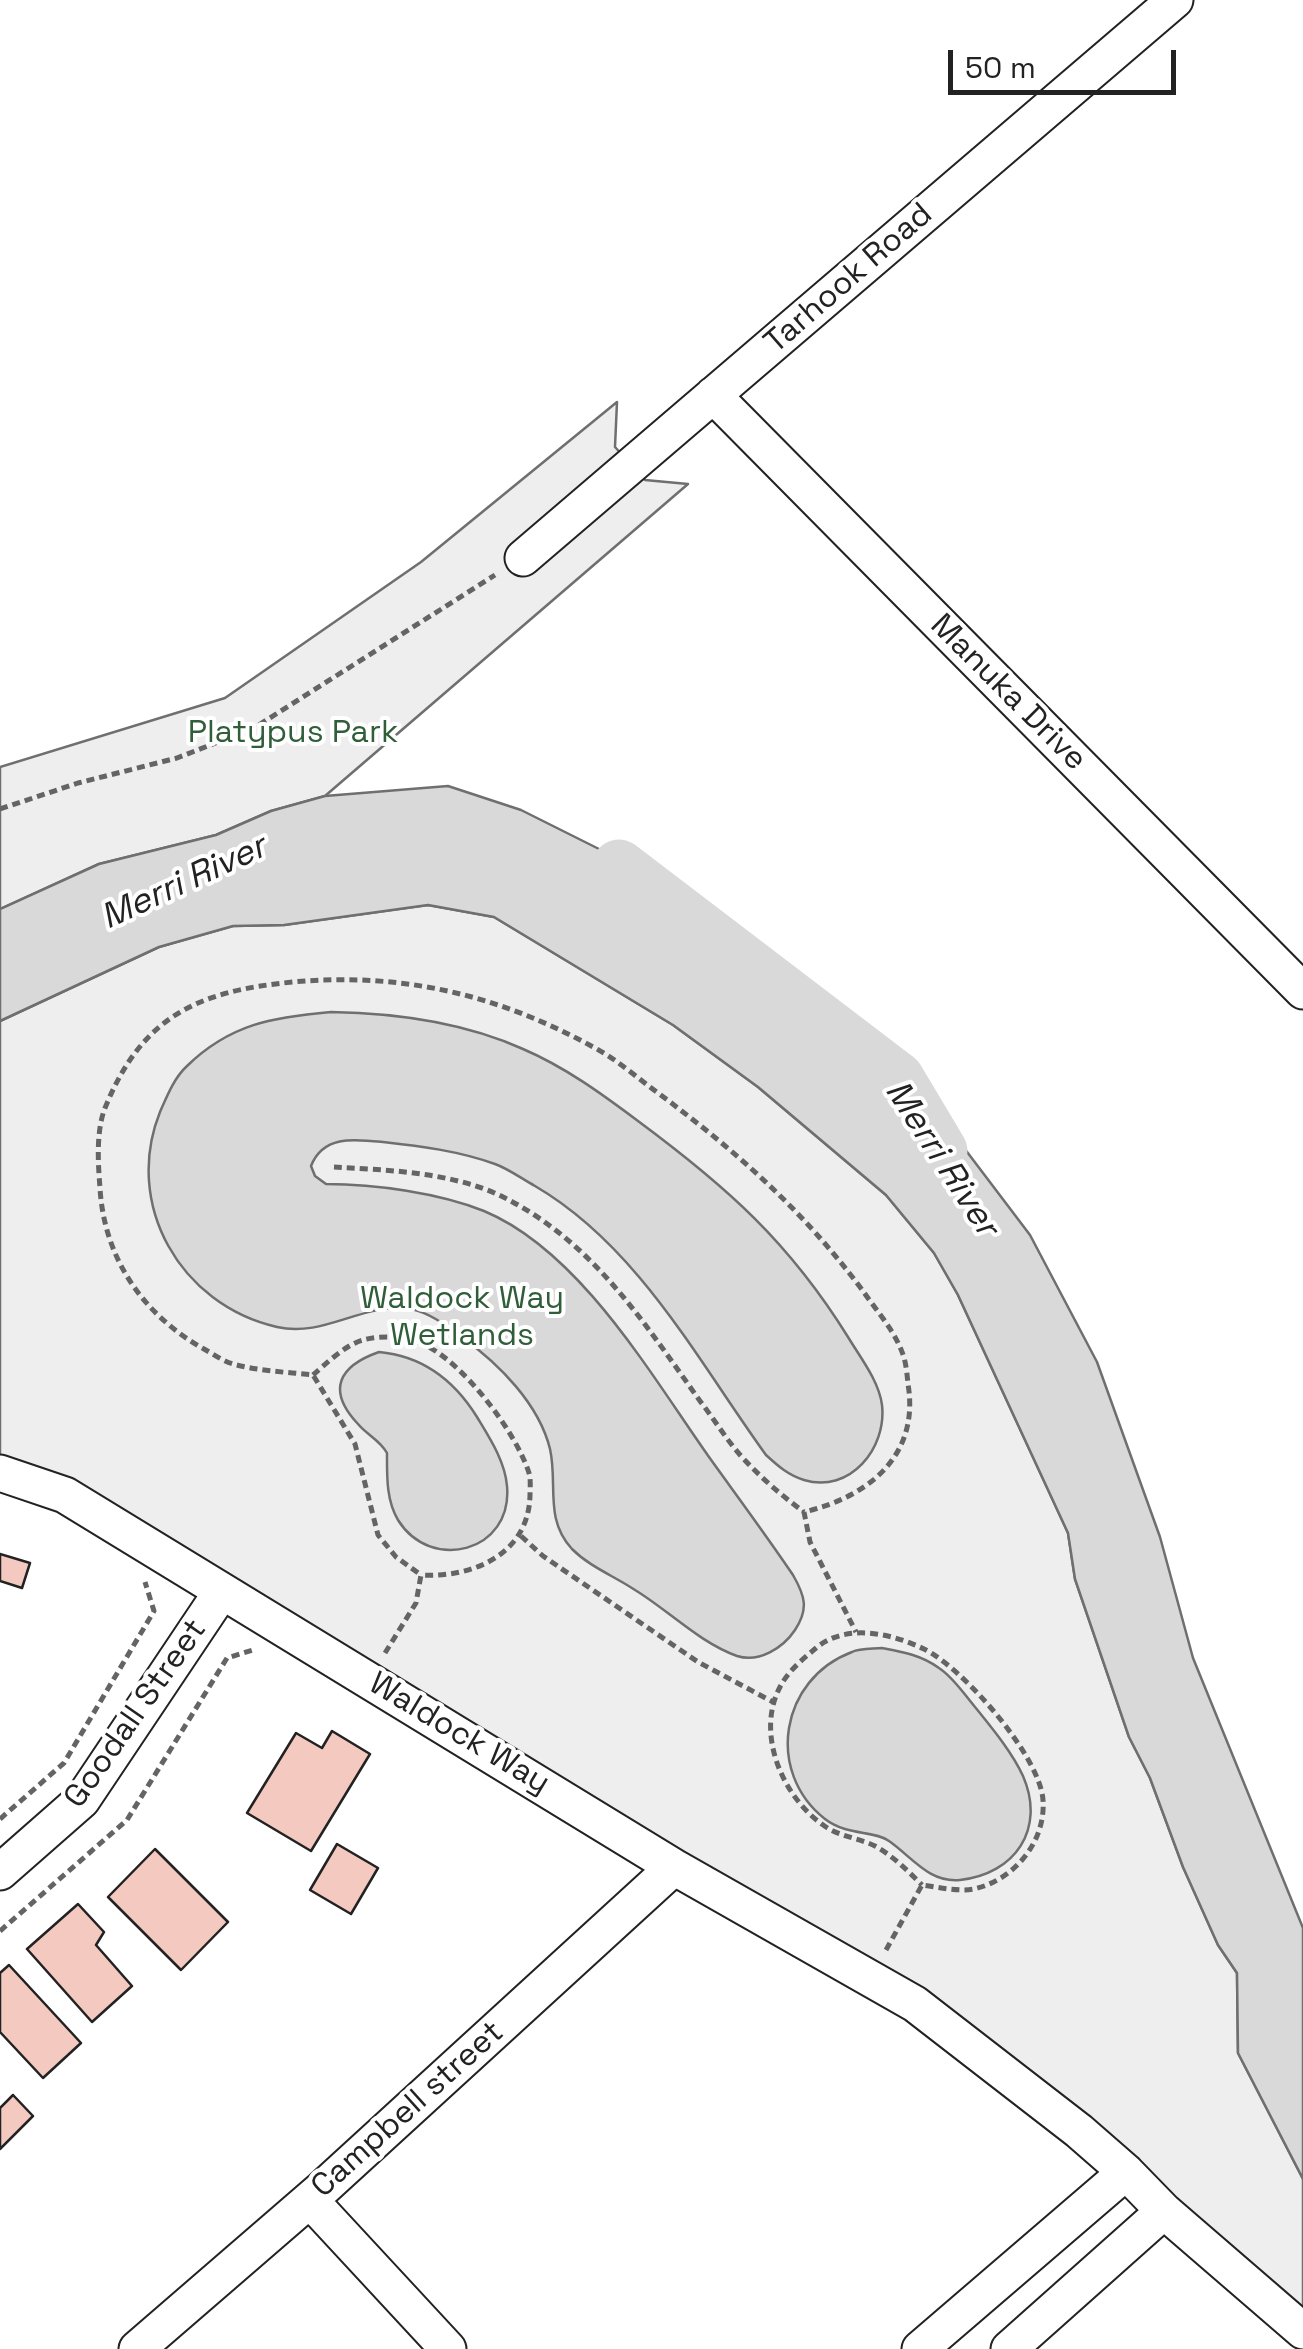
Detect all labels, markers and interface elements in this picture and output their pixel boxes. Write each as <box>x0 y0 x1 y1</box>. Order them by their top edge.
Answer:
scale bar <box>953 30 1180 92</box>
text: 50 m <box>965 48 1036 87</box>
street label: Tarhook Road <box>757 196 941 362</box>
street label: Manuka Drive <box>922 607 1094 779</box>
park label: Platypus Park <box>188 714 398 752</box>
water label: Merri River <box>95 826 273 940</box>
water label: Merri River <box>875 1073 1007 1245</box>
park label: Waldock Way Wetlands <box>360 1280 564 1355</box>
street label: Goodall Street <box>57 1612 215 1816</box>
street label: Waldock Way <box>362 1665 556 1803</box>
street label: Campbell street <box>304 2014 512 2206</box>

